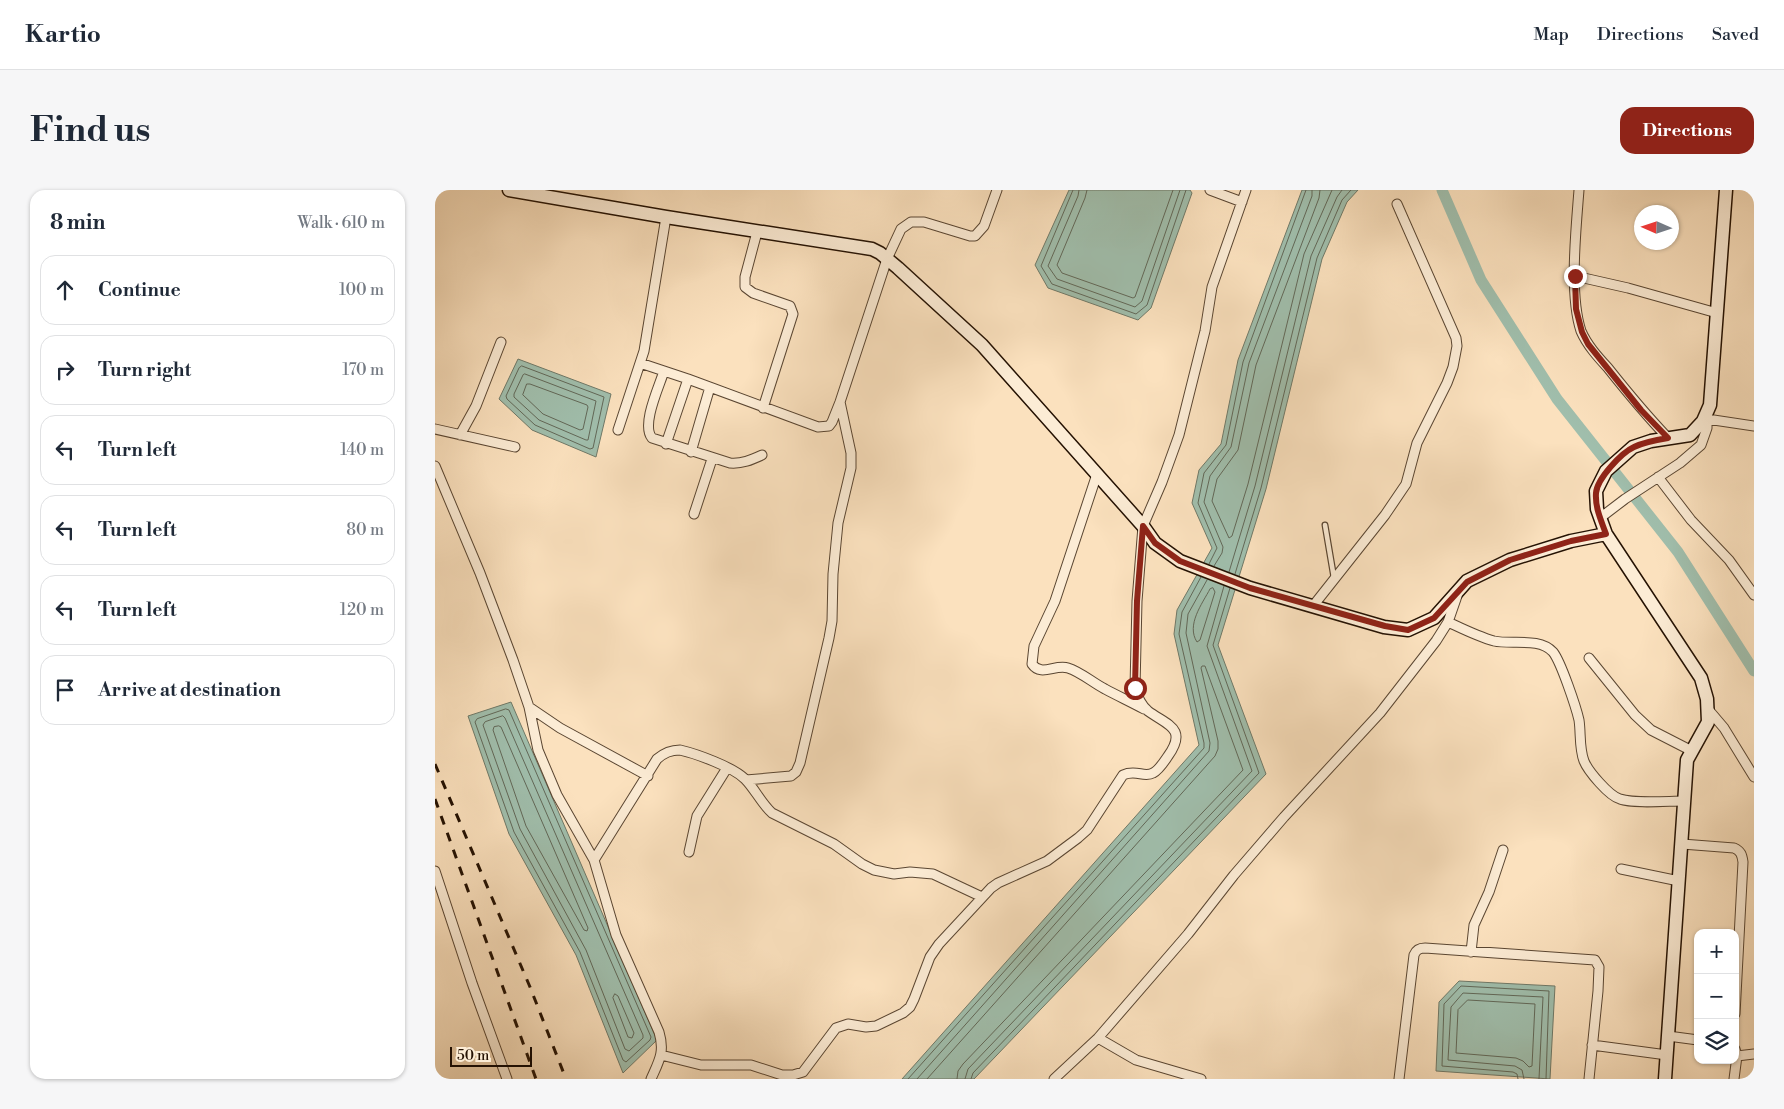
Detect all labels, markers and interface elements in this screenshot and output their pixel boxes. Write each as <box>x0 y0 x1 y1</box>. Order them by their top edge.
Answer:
text: Kartio <box>25 20 101 50</box>
text: Map <box>1533 23 1569 46</box>
text: Directions <box>1597 23 1684 46</box>
text: Saved <box>1712 23 1759 46</box>
button: Directions <box>1620 107 1754 154</box>
text: Find us <box>30 109 150 152</box>
north arrow <box>1634 205 1679 250</box>
text: 8 min <box>50 210 105 236</box>
text: Walk · 610 m <box>298 213 385 233</box>
route end <box>1564 265 1587 288</box>
icon: ahead <box>51 276 79 304</box>
text: Continue <box>98 278 181 302</box>
text: 100 m <box>339 280 384 300</box>
icon: right <box>51 356 79 384</box>
text: Turn right <box>98 358 191 382</box>
text: 170 m <box>342 360 384 380</box>
icon: left <box>51 436 79 464</box>
text: Turn left <box>98 438 177 462</box>
text: 140 m <box>340 440 384 460</box>
icon: left <box>51 516 79 544</box>
text: Turn left <box>98 518 177 542</box>
text: 80 m <box>346 520 384 540</box>
icon: left <box>51 596 79 624</box>
text: Turn left <box>98 598 177 622</box>
text: 120 m <box>340 600 384 620</box>
icon: arrive <box>51 676 79 704</box>
route start <box>1124 677 1147 700</box>
text: Arrive at destination <box>98 678 281 702</box>
map controls <box>1694 929 1739 1064</box>
button: + <box>1694 929 1739 974</box>
button: − <box>1694 974 1739 1019</box>
button: layers <box>1694 1019 1739 1064</box>
scale bar <box>450 1044 533 1067</box>
text: 50 m <box>457 1047 489 1065</box>

